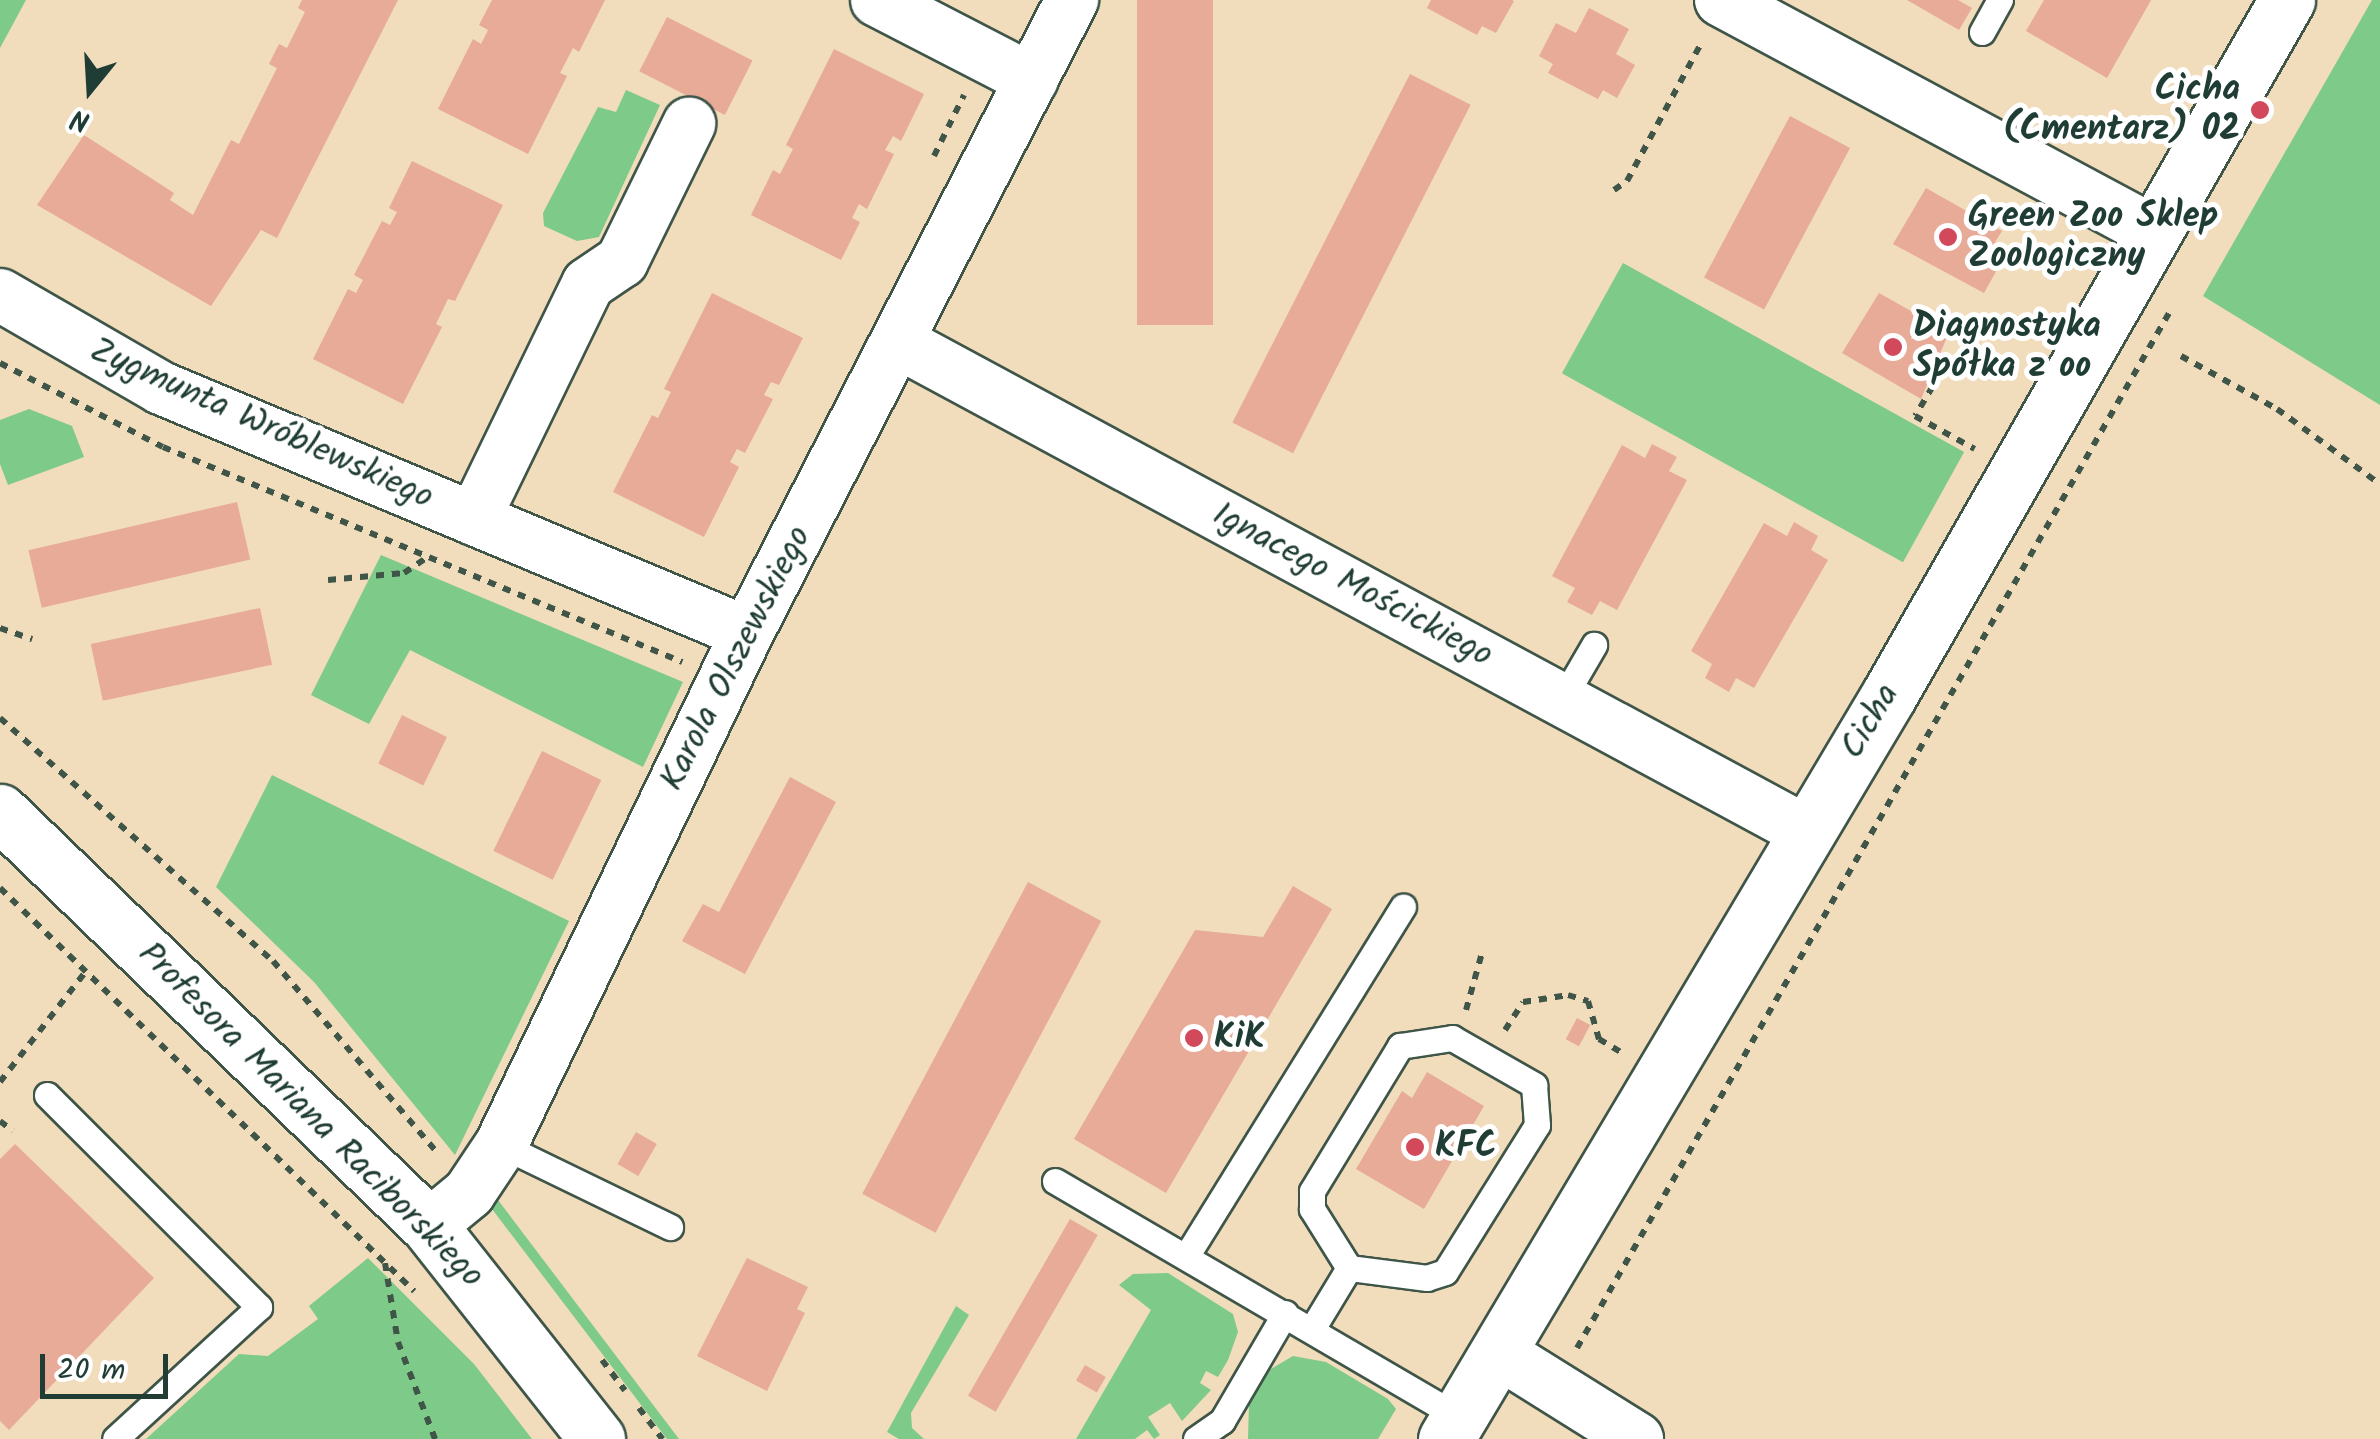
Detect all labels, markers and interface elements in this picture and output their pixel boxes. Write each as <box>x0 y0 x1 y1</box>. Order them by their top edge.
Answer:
north arrow <box>40 40 140 140</box>
place label: Cicha (Cmentarz) 02 <box>2003 69 2240 151</box>
text: N <box>65 95 96 143</box>
marker: Cicha (Cmentarz) 02 <box>2249 99 2271 121</box>
place label: Green Zoo Sklep Zoologiczny <box>1968 196 2218 278</box>
marker: Green Zoo Sklep Zoologiczny <box>1937 226 1959 248</box>
place label: Diagnostyka Spółka z oo <box>1913 306 2101 388</box>
street label: Zygmunta Wróblewskiego <box>83 330 439 520</box>
marker: Diagnostyka Spółka z oo <box>1882 336 1904 358</box>
street label: Ignacego Mościckiego <box>1205 494 1499 678</box>
street label: Karola Olszewskiego <box>652 520 822 798</box>
street label: Cicha <box>1832 677 1910 767</box>
street label: Profesora Mariana Raciborskiego <box>128 934 492 1298</box>
place label: KiK <box>1214 1017 1265 1059</box>
marker: KiK <box>1183 1027 1205 1049</box>
place label: KFC <box>1435 1126 1497 1168</box>
marker: KFC <box>1404 1136 1426 1158</box>
scale bar <box>45 1334 172 1396</box>
text: 20 m <box>57 1347 125 1395</box>

